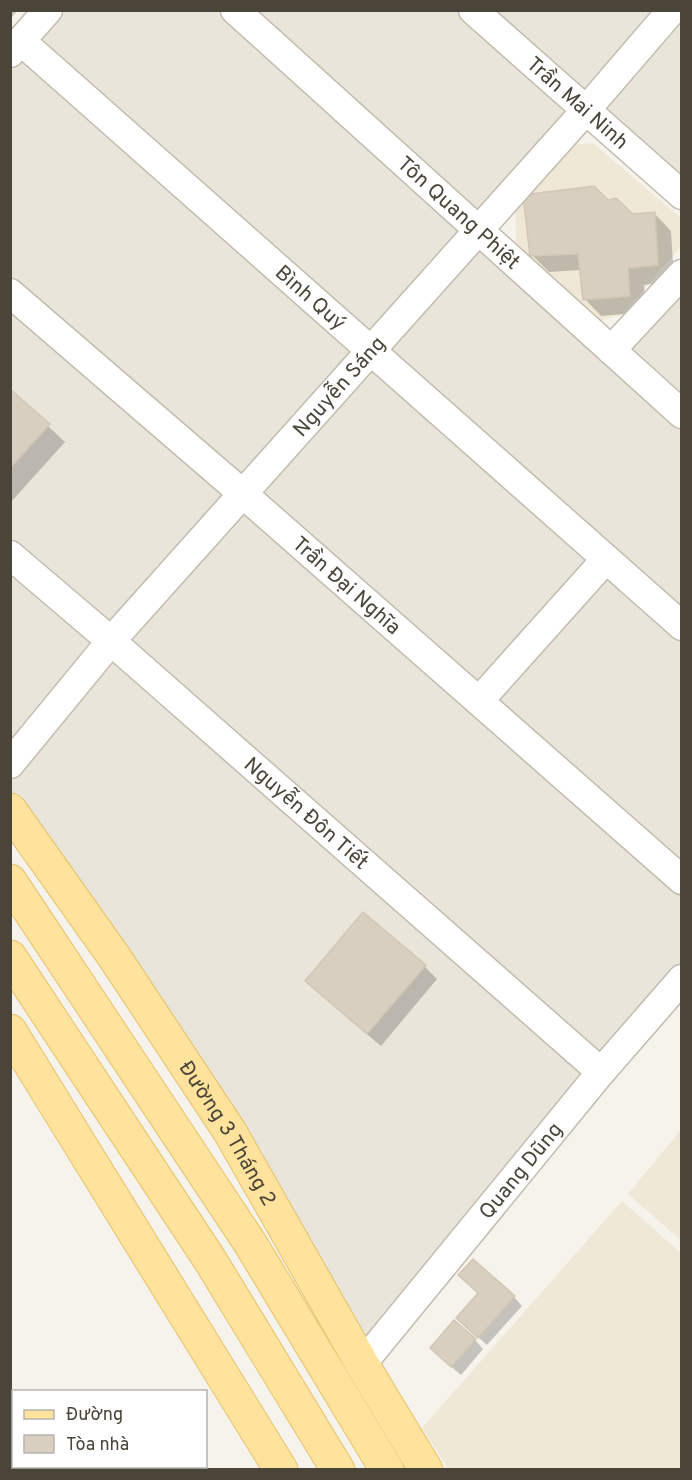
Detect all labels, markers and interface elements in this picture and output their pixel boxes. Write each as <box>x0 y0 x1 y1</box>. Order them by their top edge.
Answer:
street label: Trần Mai Ninh <box>520 52 633 156</box>
street label: Tôn Quang Phiệt <box>391 151 525 276</box>
street label: Bình Quý <box>269 260 351 337</box>
street label: Nguyễn Sáng <box>288 331 392 443</box>
street label: Trần Đại Nghĩa <box>286 531 406 642</box>
street label: Nguyễn Đôn Tiết <box>237 752 374 876</box>
street label: Đường 3 Tháng 2 <box>172 1056 281 1211</box>
street label: Quang Dũng <box>474 1117 569 1226</box>
legend <box>12 1390 207 1468</box>
text: Đường <box>66 1404 123 1427</box>
text: Tòa nhà <box>66 1434 129 1457</box>

